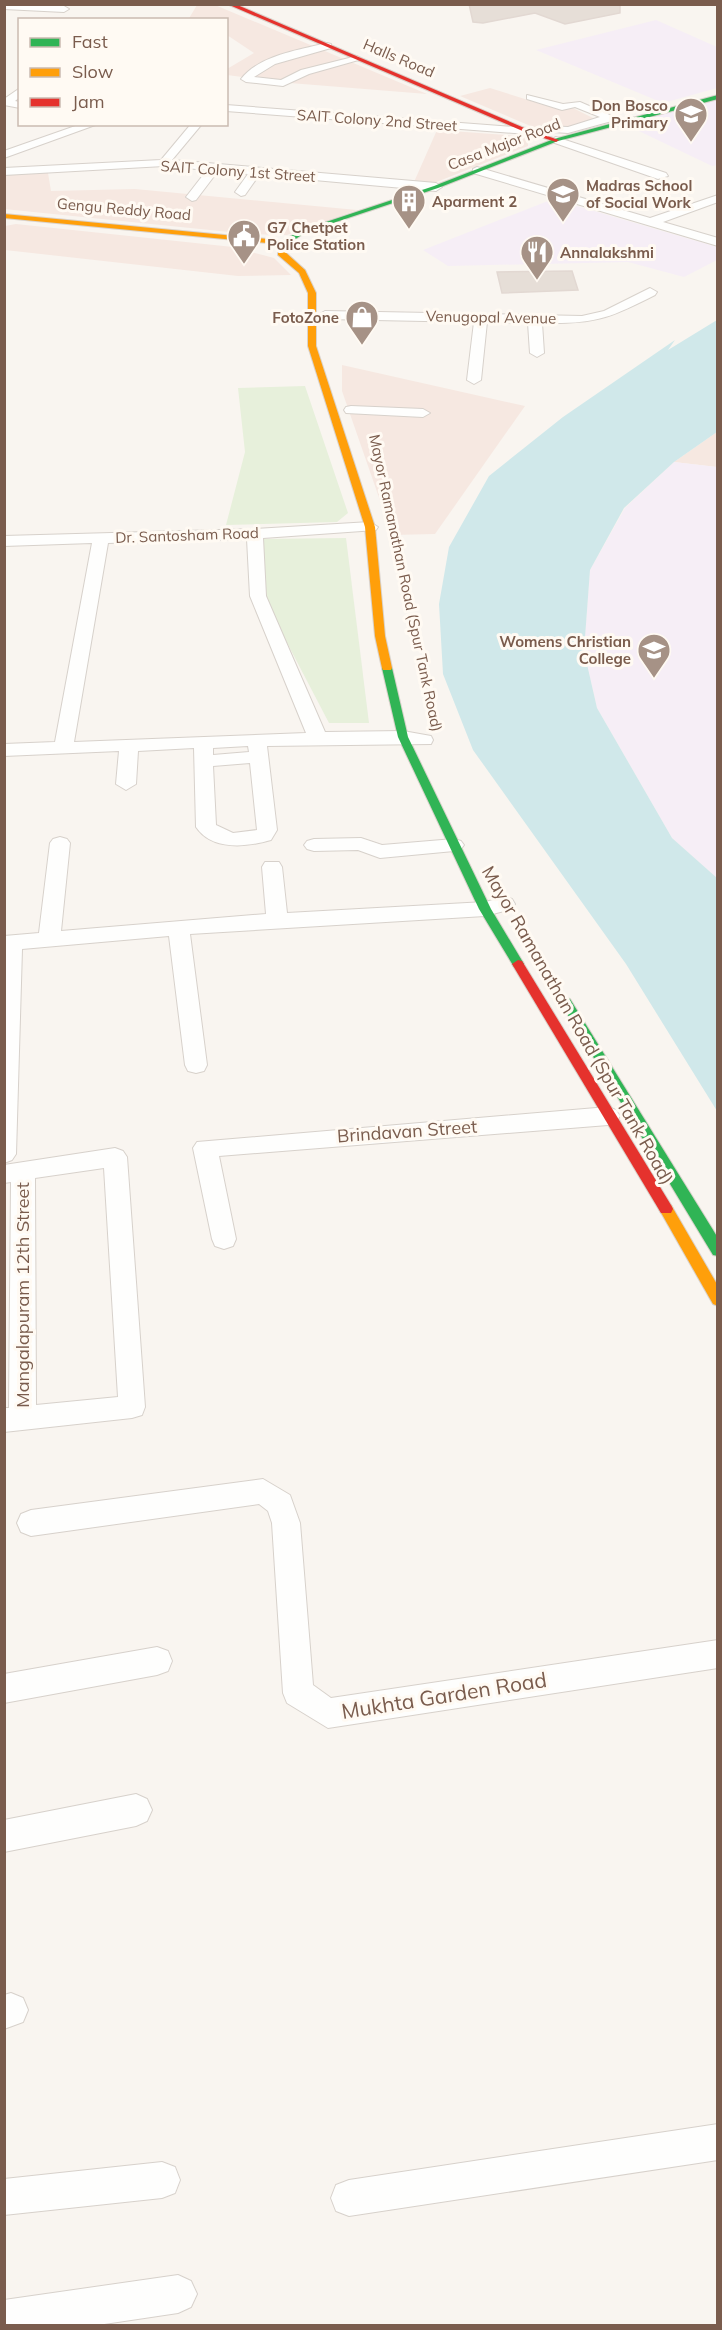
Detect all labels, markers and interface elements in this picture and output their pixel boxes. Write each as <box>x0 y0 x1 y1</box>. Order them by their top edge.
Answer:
legend <box>18 18 228 126</box>
text: Fast <box>72 30 108 53</box>
street label: Halls Road <box>360 34 438 82</box>
text: Slow <box>72 60 114 83</box>
text: Jam <box>72 90 105 113</box>
place label: Don Bosco Primary <box>591 96 669 132</box>
school or university icon: Don Bosco Primary <box>673 96 709 143</box>
street label: SAIT Colony 2nd Street <box>296 105 458 135</box>
street label: Casa Major Road <box>445 114 563 174</box>
street label: SAIT Colony 1st Street <box>160 156 316 186</box>
school or university icon: Madras School of Social Work <box>545 176 581 223</box>
place label: Madras School of Social Work <box>586 176 692 212</box>
building icon: Aparment 2 <box>391 183 427 230</box>
place label: Aparment 2 <box>432 192 517 211</box>
street label: Gengu Reddy Road <box>56 194 192 224</box>
public building icon: G7 Chetpet Police Station <box>226 218 262 265</box>
place label: G7 Chetpet Police Station <box>267 218 365 254</box>
restaurant icon: Annalakshmi <box>519 234 555 281</box>
place label: Annalakshmi <box>560 243 654 262</box>
shop icon: FotoZone <box>344 299 380 346</box>
street label: Venugopal Avenue <box>426 306 556 328</box>
place label: FotoZone <box>272 308 339 327</box>
street label: Mayor Ramanathan Road (Spur Tank Road) <box>365 433 447 733</box>
street label: Dr. Santosham Road <box>115 523 259 547</box>
place label: Womens Christian College <box>499 632 631 668</box>
school or university icon: Womens Christian College <box>636 632 672 679</box>
street label: Mayor Ramanathan Road (Spur Tank Road) <box>477 862 679 1188</box>
street label: Brindavan Street <box>336 1115 478 1147</box>
street label: Mangalapuram 12th Street <box>11 1182 34 1408</box>
street label: Mukhta Garden Road <box>340 1666 548 1724</box>

